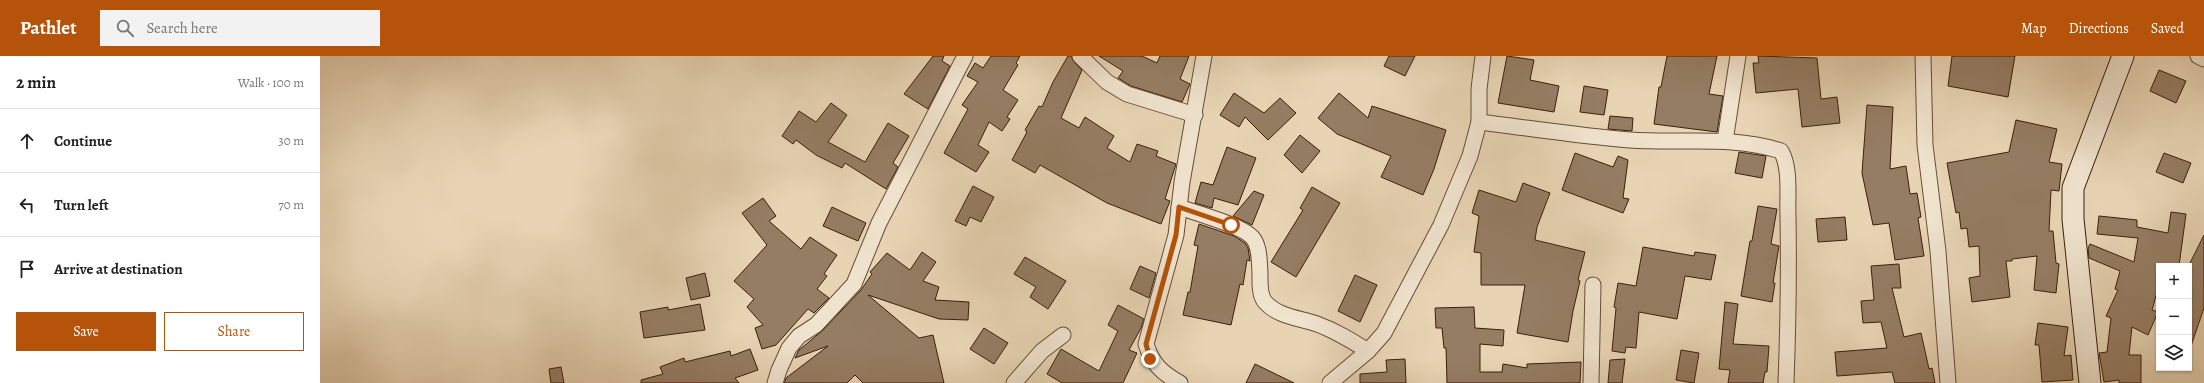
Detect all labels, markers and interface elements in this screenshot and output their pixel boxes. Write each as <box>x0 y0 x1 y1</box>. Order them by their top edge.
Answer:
search box <box>100 10 380 46</box>
text: Pathlet <box>20 15 76 41</box>
icon: search <box>114 17 136 39</box>
text: Search here <box>146 18 218 38</box>
text: Map <box>2021 19 2047 38</box>
text: Directions <box>2069 19 2129 38</box>
text: Saved <box>2151 19 2184 38</box>
text: 2 min <box>16 71 56 94</box>
text: Walk · 100 m <box>238 74 304 91</box>
icon: ahead <box>16 130 38 152</box>
text: Continue <box>54 131 112 151</box>
text: 30 m <box>278 132 304 149</box>
icon: left <box>16 194 38 216</box>
text: Turn left <box>54 195 109 215</box>
text: 70 m <box>278 196 304 213</box>
route start <box>1222 216 1240 234</box>
icon: arrive <box>16 258 38 280</box>
text: Arrive at destination <box>54 259 183 279</box>
map controls <box>2156 263 2192 371</box>
button: + <box>2156 263 2192 299</box>
button: − <box>2156 299 2192 335</box>
button: Save <box>16 312 156 351</box>
button: Share <box>164 312 304 351</box>
button: layers <box>2156 335 2192 371</box>
route end <box>1141 350 1159 368</box>

